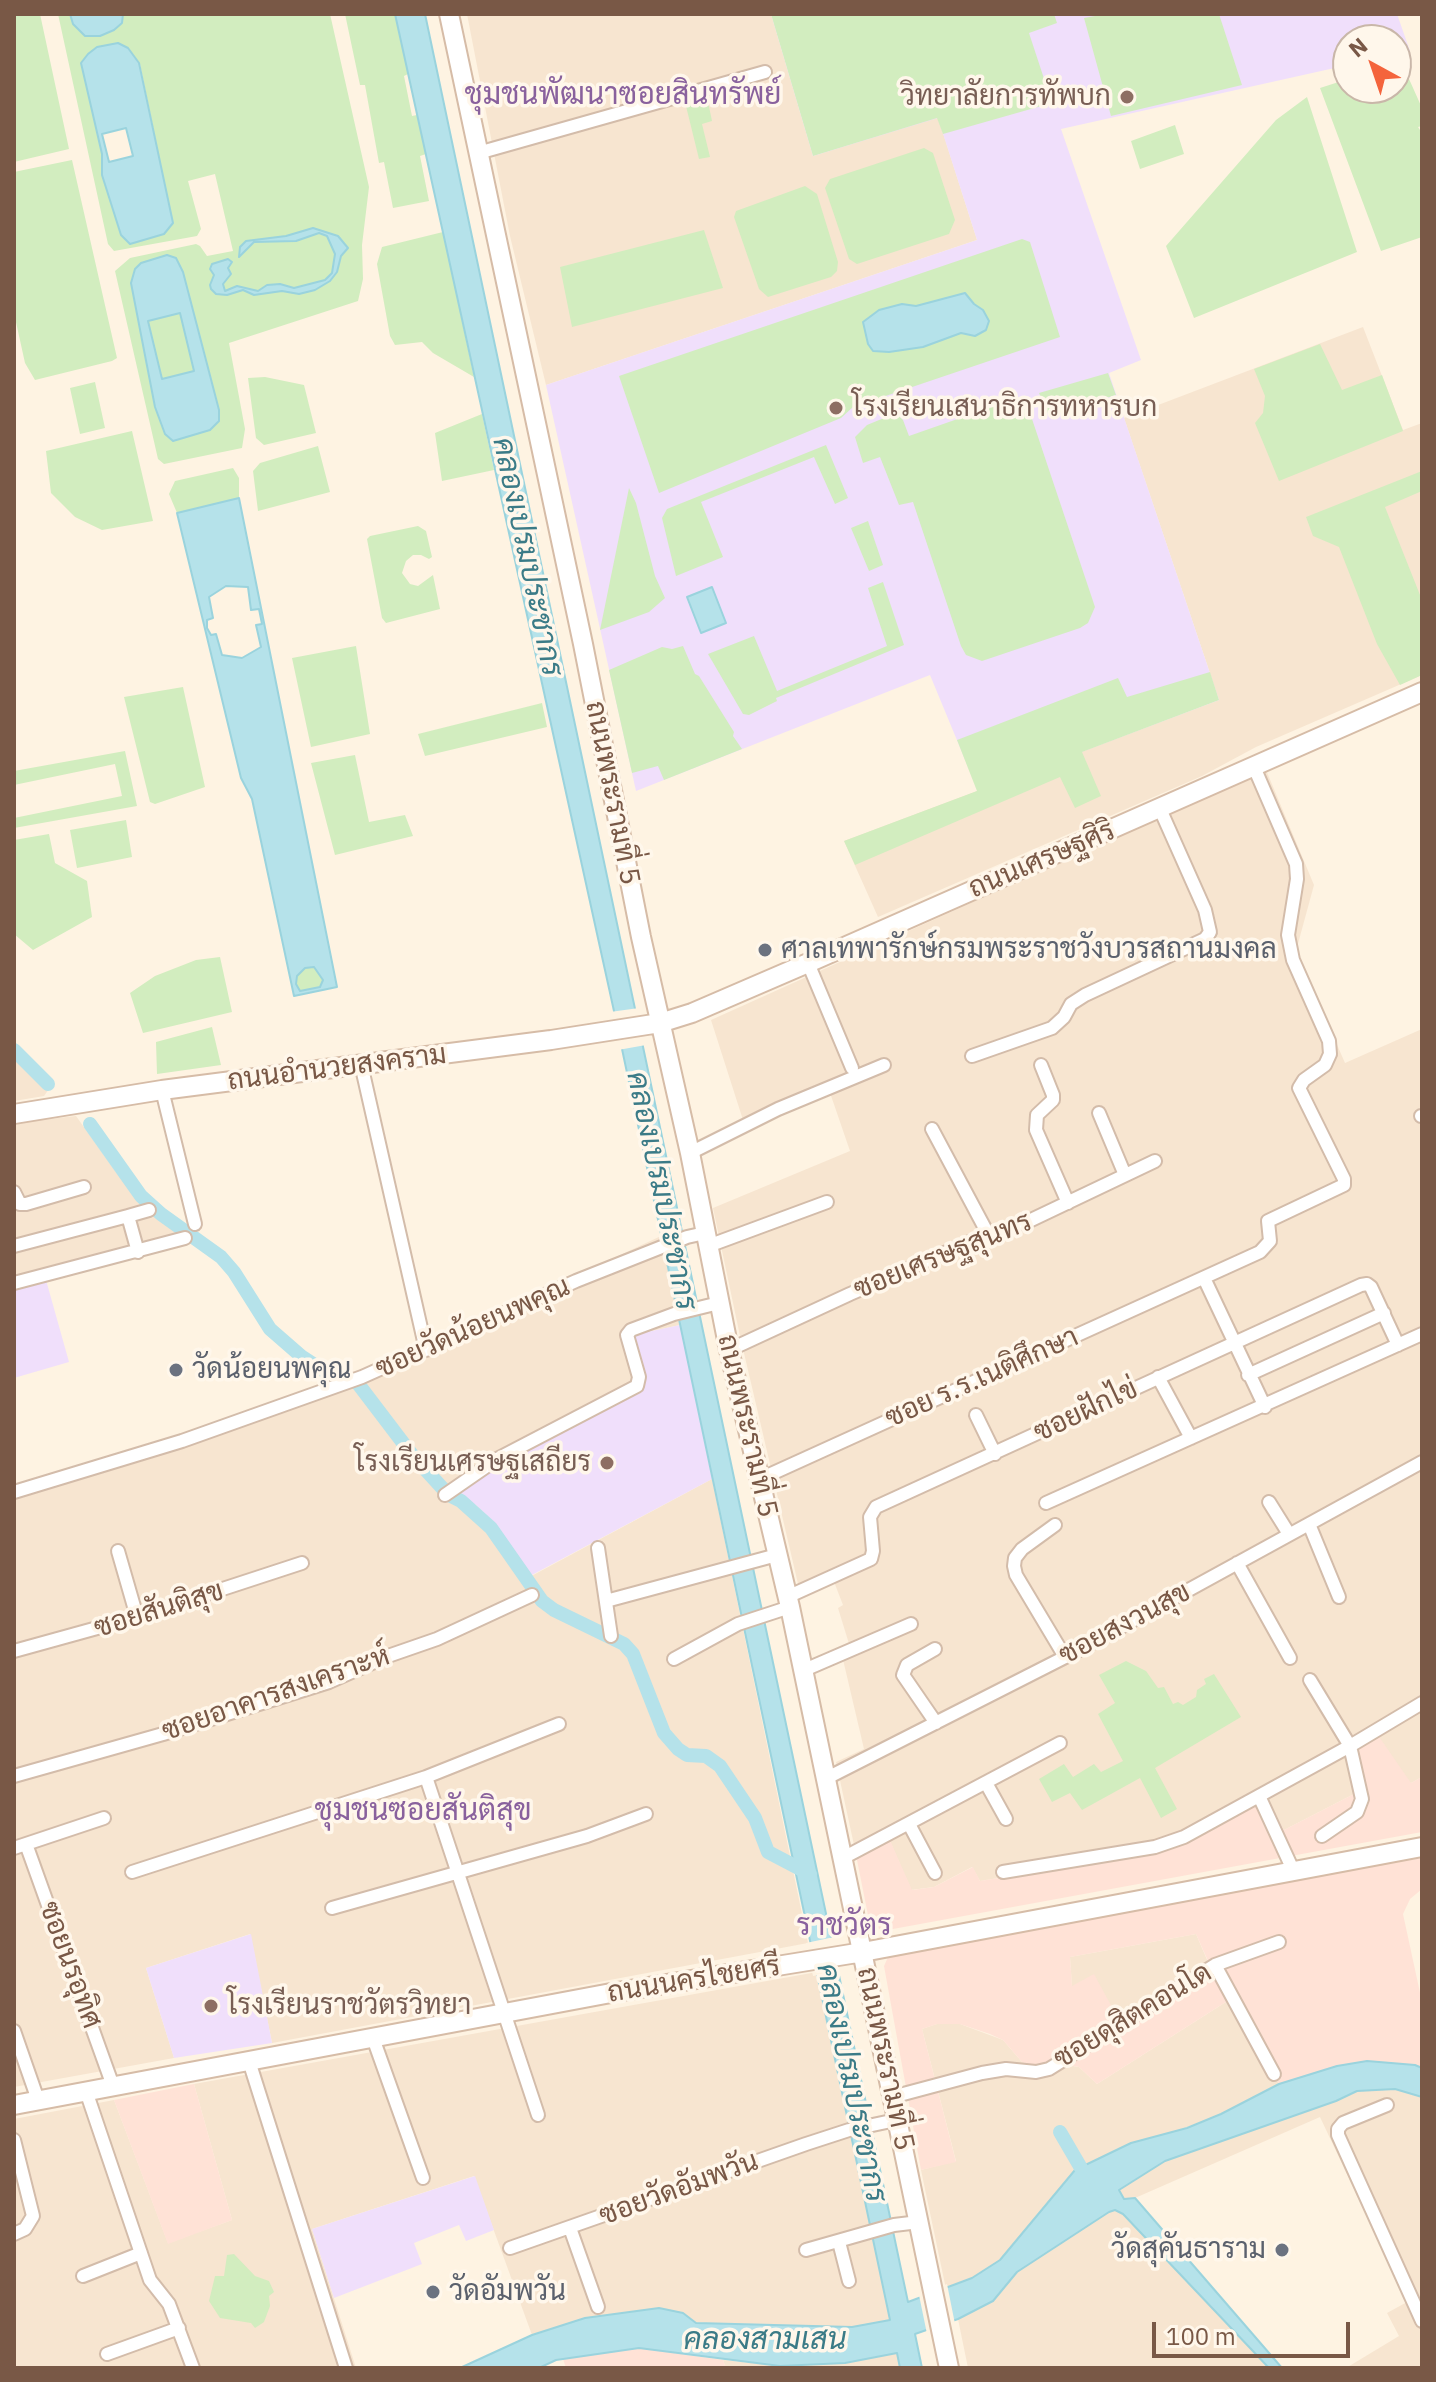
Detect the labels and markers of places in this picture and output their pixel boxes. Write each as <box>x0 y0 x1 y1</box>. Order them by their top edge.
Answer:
place label: วิทยาลัยการทัพบก <box>900 80 1111 114</box>
marker: วิทยาลัยการทัพบก <box>1118 88 1136 106</box>
place label: โรงเรียนเสนาธิการทหารบก <box>852 391 1157 425</box>
marker: โรงเรียนเสนาธิการทหารบก <box>827 399 845 417</box>
place label: ศาลเทพารักษ์กรมพระราชวังบวรสถานมงคล <box>781 933 1277 967</box>
marker: ศาลเทพารักษ์กรมพระราชวังบวรสถานมงคล <box>756 941 774 959</box>
place label: วัดน้อยนพคุณ <box>192 1353 351 1387</box>
marker: วัดน้อยนพคุณ <box>167 1361 185 1379</box>
place label: โรงเรียนเศรษฐเสถียร <box>354 1446 591 1480</box>
marker: โรงเรียนเศรษฐเสถียร <box>598 1454 616 1472</box>
place label: โรงเรียนราชวัตรวิทยา <box>227 1989 471 2023</box>
marker: โรงเรียนราชวัตรวิทยา <box>202 1997 220 2015</box>
place label: วัดสุคันธาราม <box>1111 2233 1266 2267</box>
marker: วัดสุคันธาราม <box>1273 2241 1291 2259</box>
place label: วัดอัมพวัน <box>449 2275 566 2309</box>
marker: วัดอัมพวัน <box>424 2283 442 2301</box>

